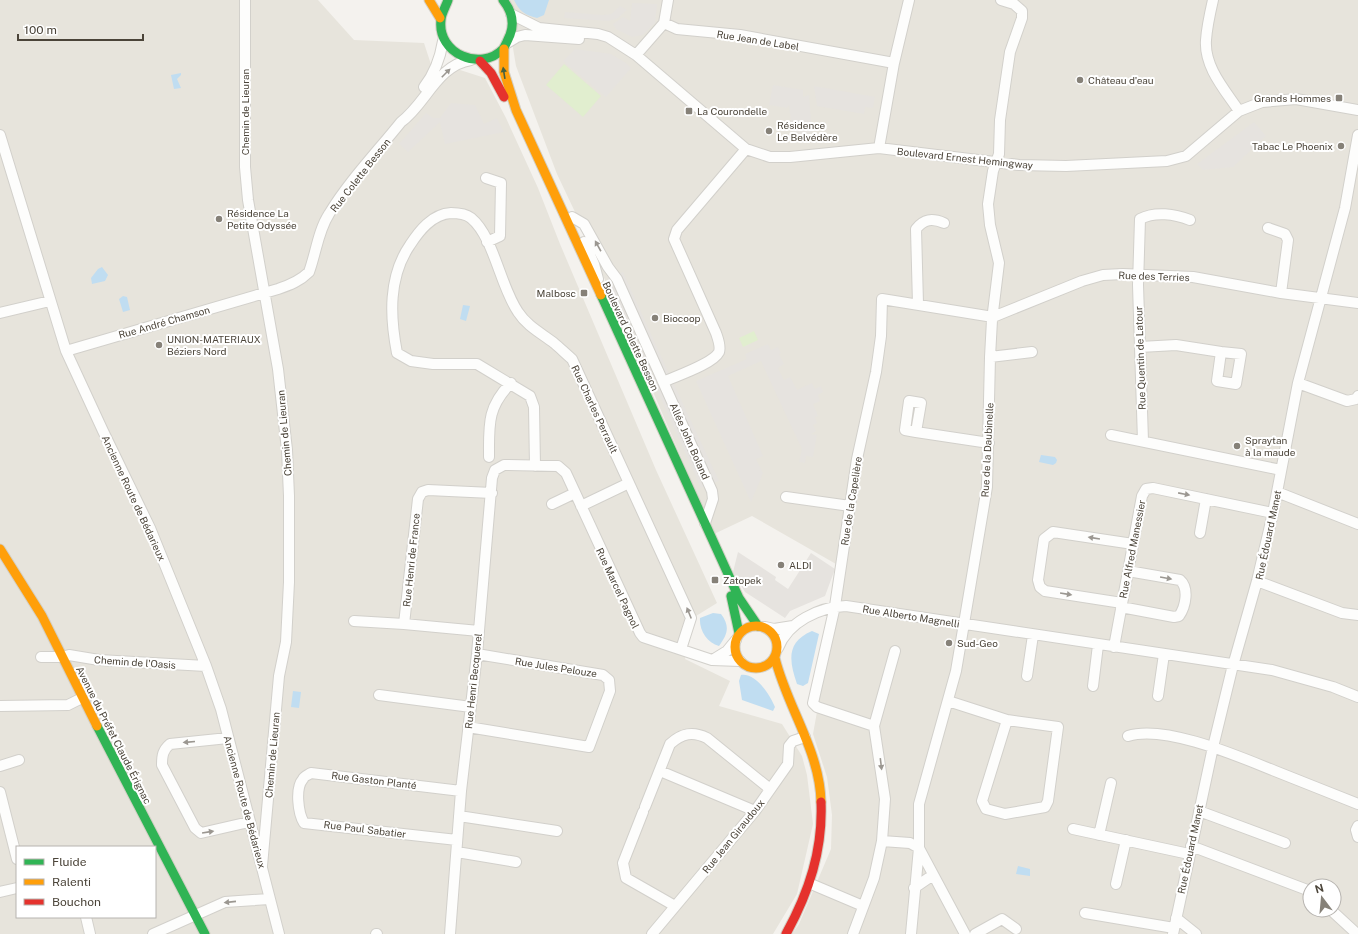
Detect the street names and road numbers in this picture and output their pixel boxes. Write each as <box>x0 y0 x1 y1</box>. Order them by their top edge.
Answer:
street label: Rue Jean de Label <box>716 28 800 52</box>
street label: Chemin de Lieuran <box>239 69 251 155</box>
street label: Rue Colette Besson <box>327 136 393 214</box>
street label: Boulevard Ernest Hemingway <box>896 145 1034 171</box>
street label: Rue des Terries <box>1118 269 1190 283</box>
street label: Boulevard Colette Besson <box>600 279 662 393</box>
street label: Rue André Chamson <box>117 303 211 341</box>
street label: Rue Quentin de Latour <box>1132 306 1148 410</box>
street label: Rue Charles Perrault <box>569 363 621 455</box>
street label: Chemin de Lieuran <box>274 389 294 477</box>
street label: Allée John Boland <box>668 401 712 481</box>
street label: Rue de la Daubinelle <box>979 402 995 498</box>
street label: Ancienne Route de Bédarieux <box>100 433 169 563</box>
street label: Rue de la Capelière <box>838 455 864 546</box>
street label: Rue Édouard Manet <box>1253 489 1283 581</box>
street label: Rue Alfred Manessier <box>1117 499 1147 599</box>
street label: Rue Henri de France <box>400 512 422 608</box>
street label: Rue Marcel Pagnol <box>594 546 642 630</box>
street label: Rue Alberto Magnelli <box>862 602 960 630</box>
street label: Rue Henri Becquerel <box>462 633 484 729</box>
street label: Chemin de l'Oasis <box>94 653 176 671</box>
street label: Rue Jules Pelouze <box>514 655 598 679</box>
street label: Avenue du Préfet Claude Érignac <box>74 664 154 806</box>
street label: Chemin de Lieuran <box>262 711 282 799</box>
street label: Ancienne Route de Bédarieux <box>221 734 269 870</box>
street label: Rue Gaston Planté <box>331 769 418 791</box>
street label: Rue Jean Giraudoux <box>699 796 767 875</box>
street label: Rue Édouard Manet <box>1175 803 1205 895</box>
street label: Rue Paul Sabatier <box>323 818 407 840</box>

